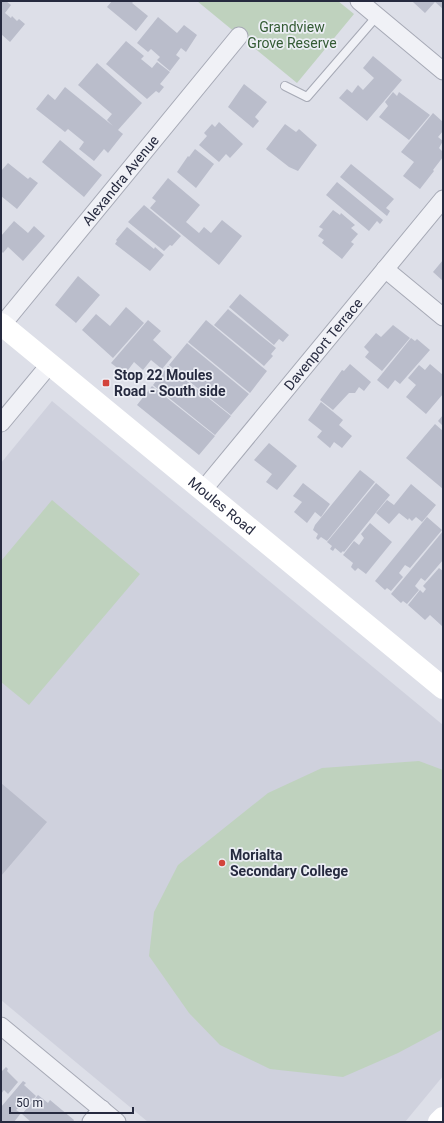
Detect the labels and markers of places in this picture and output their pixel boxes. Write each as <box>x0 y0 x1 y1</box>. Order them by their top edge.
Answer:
place label: Stop 22 Moules Road - South side <box>114 367 226 399</box>
marker: Stop 22 Moules Road - South side <box>101 378 111 388</box>
place label: Morialta Secondary College <box>230 847 348 879</box>
marker: Morialta Secondary College <box>217 858 227 868</box>

